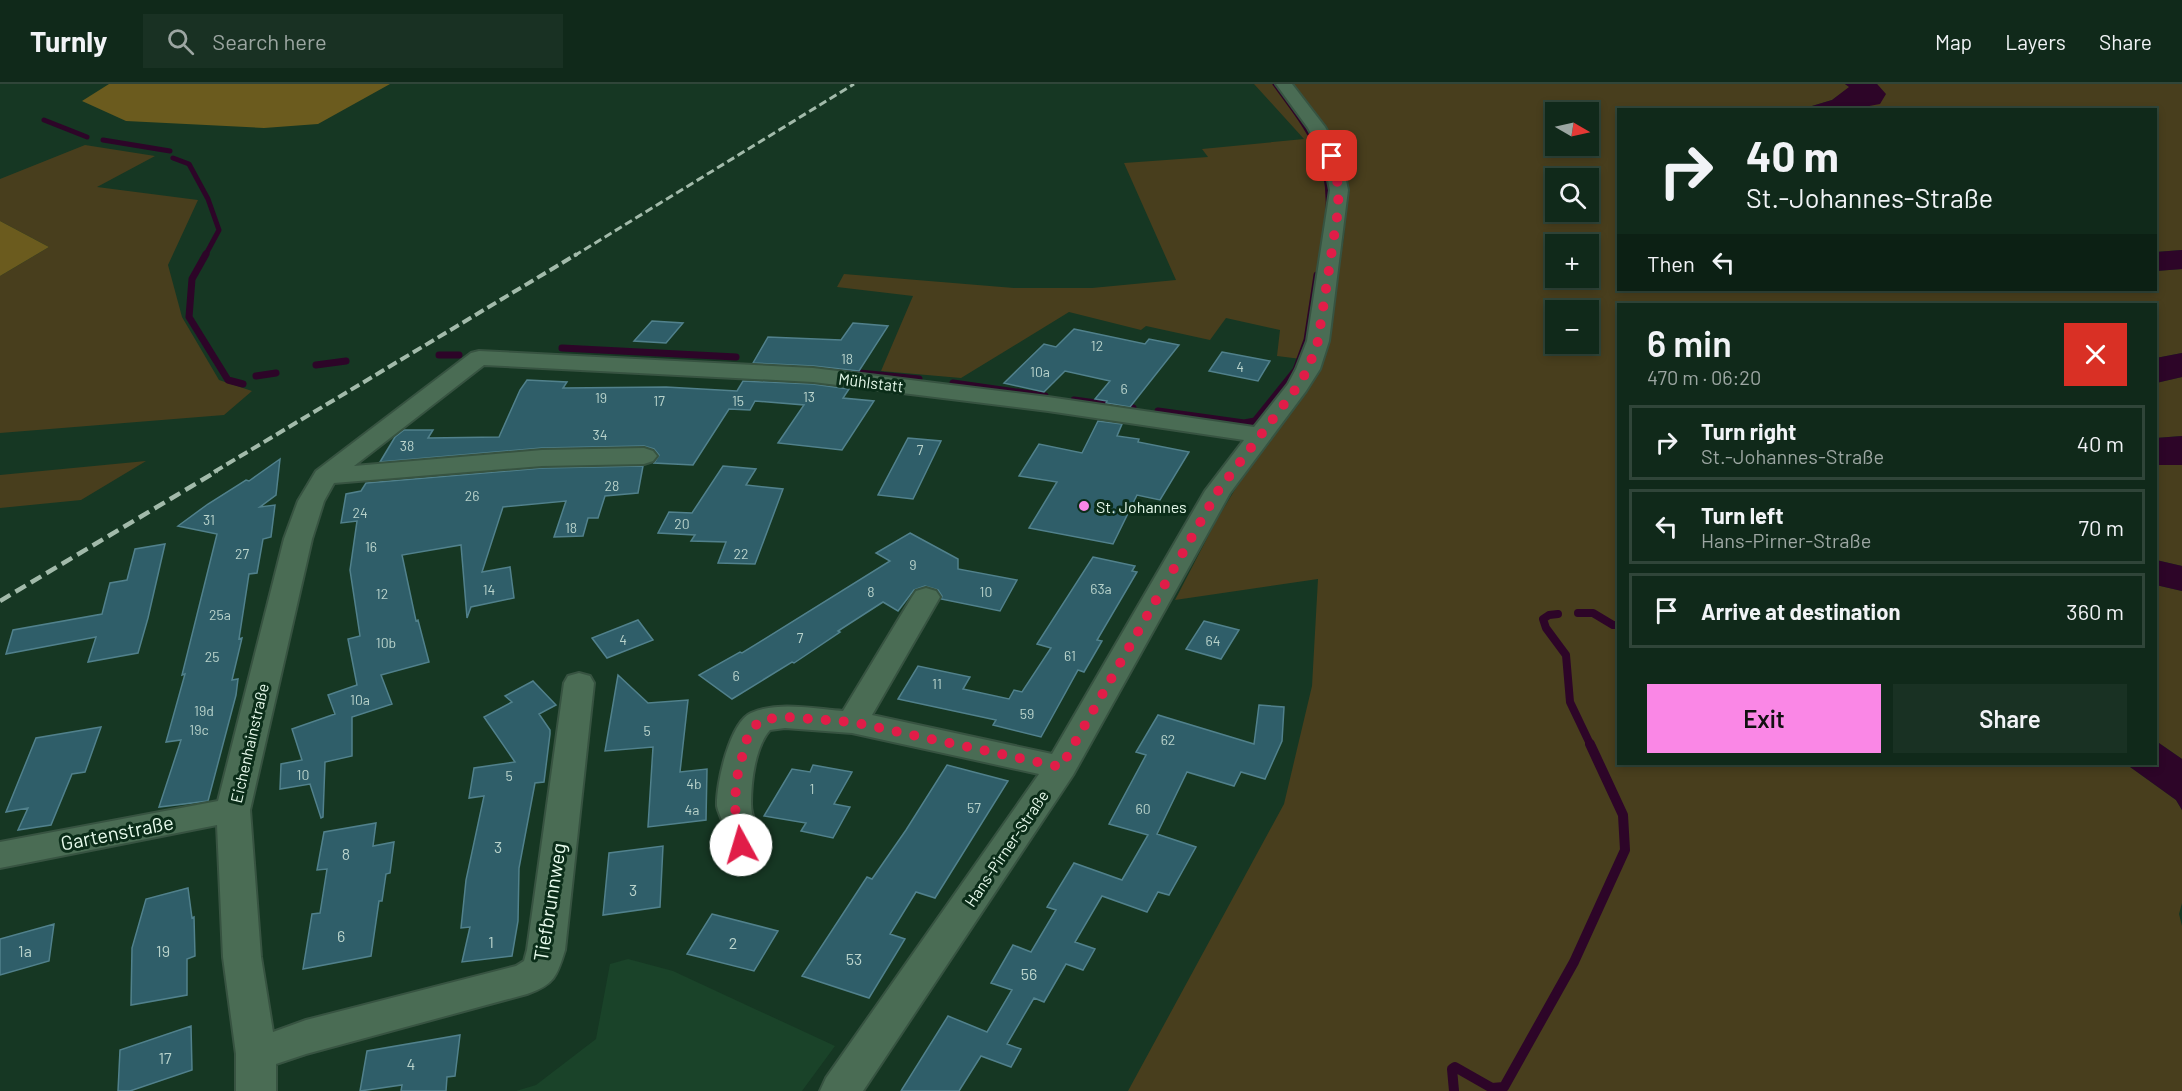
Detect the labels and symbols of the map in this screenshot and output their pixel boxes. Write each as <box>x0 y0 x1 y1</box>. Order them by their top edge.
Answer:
north arrow <box>1545 102 1599 156</box>
pin <box>1306 130 1357 181</box>
house number: 12 <box>1091 337 1103 354</box>
house number: 18 <box>841 350 853 367</box>
house number: 4 <box>1236 358 1244 375</box>
house number: 10a <box>1030 363 1050 380</box>
street label: Mühlstatt <box>837 369 905 395</box>
house number: 6 <box>1120 380 1128 397</box>
house number: 13 <box>803 388 815 405</box>
house number: 19 <box>595 389 607 406</box>
house number: 17 <box>653 392 665 409</box>
house number: 15 <box>732 392 744 409</box>
house number: 34 <box>593 426 607 443</box>
house number: 38 <box>400 437 414 454</box>
house number: 7 <box>917 441 924 458</box>
house number: 28 <box>605 477 619 494</box>
house number: 26 <box>465 487 479 504</box>
place label: St. Johannes <box>1096 497 1187 516</box>
marker: St. Johannes <box>1077 499 1091 513</box>
house number: 24 <box>352 504 368 521</box>
house number: 31 <box>203 511 215 528</box>
house number: 20 <box>674 515 690 532</box>
house number: 18 <box>565 519 577 536</box>
house number: 16 <box>365 538 377 555</box>
house number: 27 <box>235 545 249 562</box>
house number: 22 <box>733 545 749 562</box>
house number: 9 <box>909 556 917 573</box>
house number: 63a <box>1090 580 1112 597</box>
house number: 14 <box>483 581 495 598</box>
house number: 8 <box>867 583 875 600</box>
house number: 10 <box>980 583 992 600</box>
house number: 12 <box>376 585 388 602</box>
house number: 25a <box>209 606 231 623</box>
house number: 7 <box>797 629 804 646</box>
house number: 4 <box>619 631 627 648</box>
house number: 64 <box>1206 632 1220 649</box>
house number: 10b <box>376 634 396 651</box>
house number: 61 <box>1064 647 1076 664</box>
house number: 25 <box>205 648 219 665</box>
house number: 6 <box>732 667 740 684</box>
house number: 11 <box>932 675 942 692</box>
street label: Eichenhainstraße <box>226 681 272 805</box>
house number: 10a <box>350 691 370 708</box>
house number: 19d <box>194 702 214 719</box>
house number: 59 <box>1020 705 1034 722</box>
house number: 19c <box>189 721 209 738</box>
house number: 5 <box>643 722 651 739</box>
house number: 62 <box>1161 731 1175 748</box>
house number: 10 <box>297 766 309 783</box>
house number: 5 <box>505 767 513 784</box>
house number: 4b <box>686 775 702 792</box>
house number: 1 <box>810 780 814 797</box>
street label: Hans-Pirner-Straße <box>960 786 1052 910</box>
house number: 57 <box>967 799 981 816</box>
house number: 60 <box>1135 800 1151 817</box>
house number: 4a <box>685 801 699 818</box>
street label: Gartenstraße <box>59 809 175 855</box>
position arrow <box>709 813 773 877</box>
house number: 3 <box>494 837 502 856</box>
street label: Tiefbrunnweg <box>528 841 570 963</box>
house number: 8 <box>342 844 350 863</box>
house number: 3 <box>629 880 637 899</box>
house number: 6 <box>337 926 345 945</box>
house number: 1 <box>488 932 494 951</box>
house number: 2 <box>729 933 737 952</box>
house number: 1a <box>18 941 32 960</box>
house number: 19 <box>156 941 170 960</box>
house number: 53 <box>846 949 862 968</box>
house number: 56 <box>1021 964 1037 983</box>
house number: 17 <box>158 1048 172 1067</box>
house number: 4 <box>407 1054 415 1073</box>

